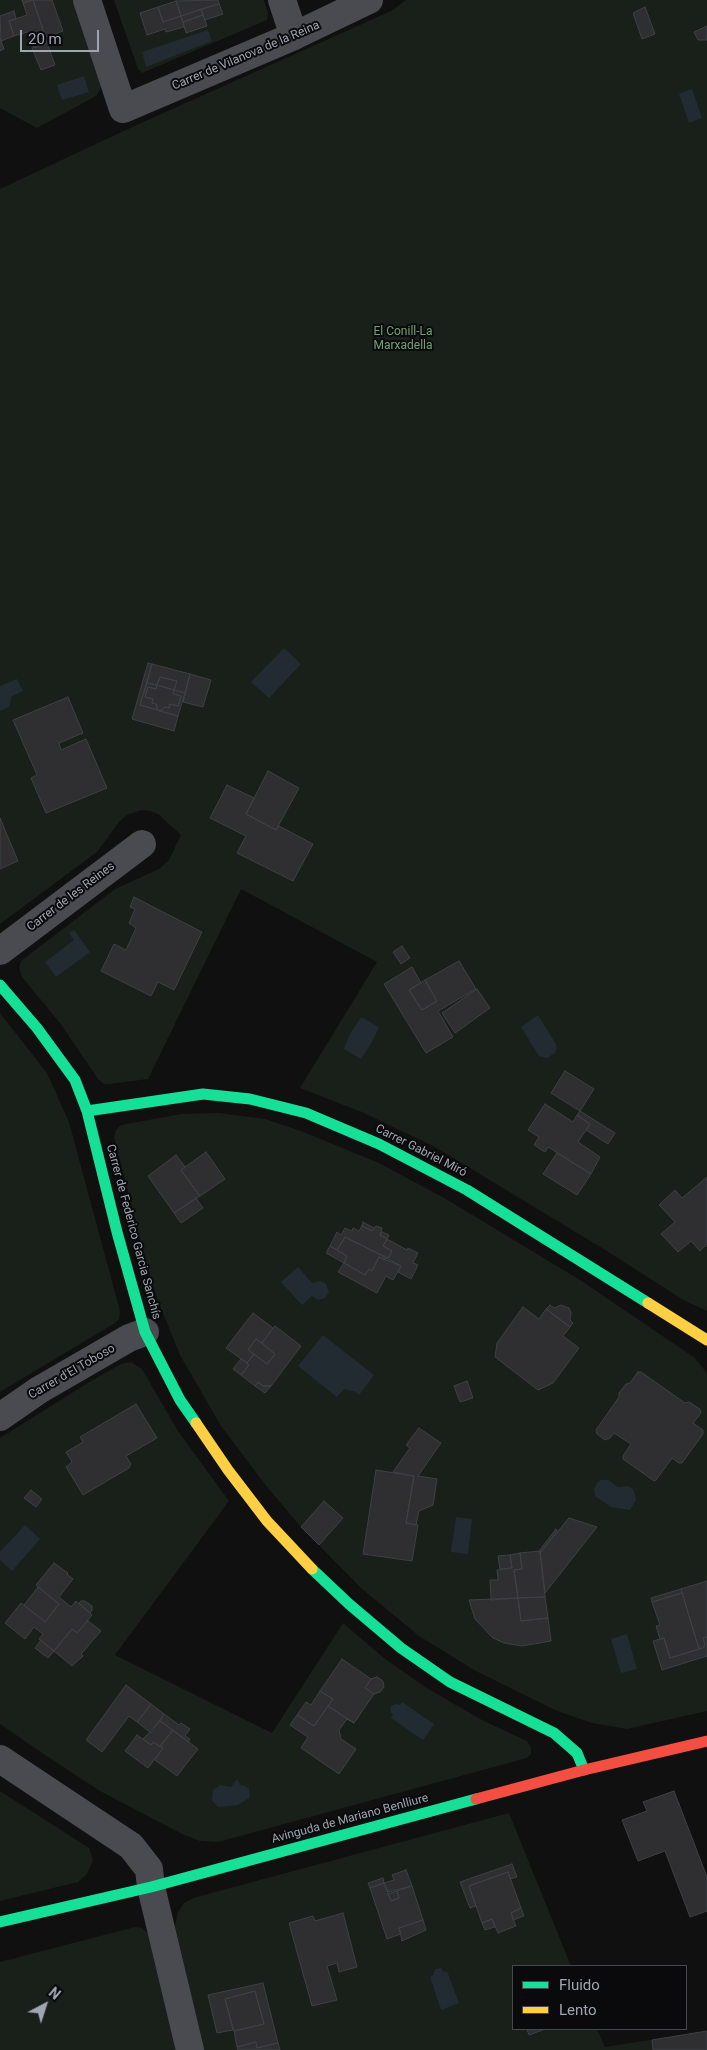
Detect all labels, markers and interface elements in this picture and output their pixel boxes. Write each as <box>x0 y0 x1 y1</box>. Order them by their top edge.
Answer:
street label: Carrer de Vilanova de la Reina <box>170 18 322 94</box>
scale bar <box>22 20 101 52</box>
text: 20 m <box>28 30 62 48</box>
park label: El Conill-La Marxadella <box>373 325 433 353</box>
street label: Carrer de les Reines <box>24 859 118 935</box>
street label: Carrer Gabriel Miró <box>373 1122 469 1180</box>
street label: Carrer de Federico Garcia Sanchís <box>103 1143 163 1321</box>
street label: Carrer d'El Toboso <box>26 1341 118 1403</box>
street label: Avinguda de Mariano Benlliure <box>270 1791 430 1847</box>
legend <box>512 1965 687 2030</box>
text: Fluido <box>559 1976 600 1994</box>
north arrow <box>20 1980 70 2030</box>
text: N <box>46 1984 64 2003</box>
text: Lento <box>559 2001 597 2019</box>

